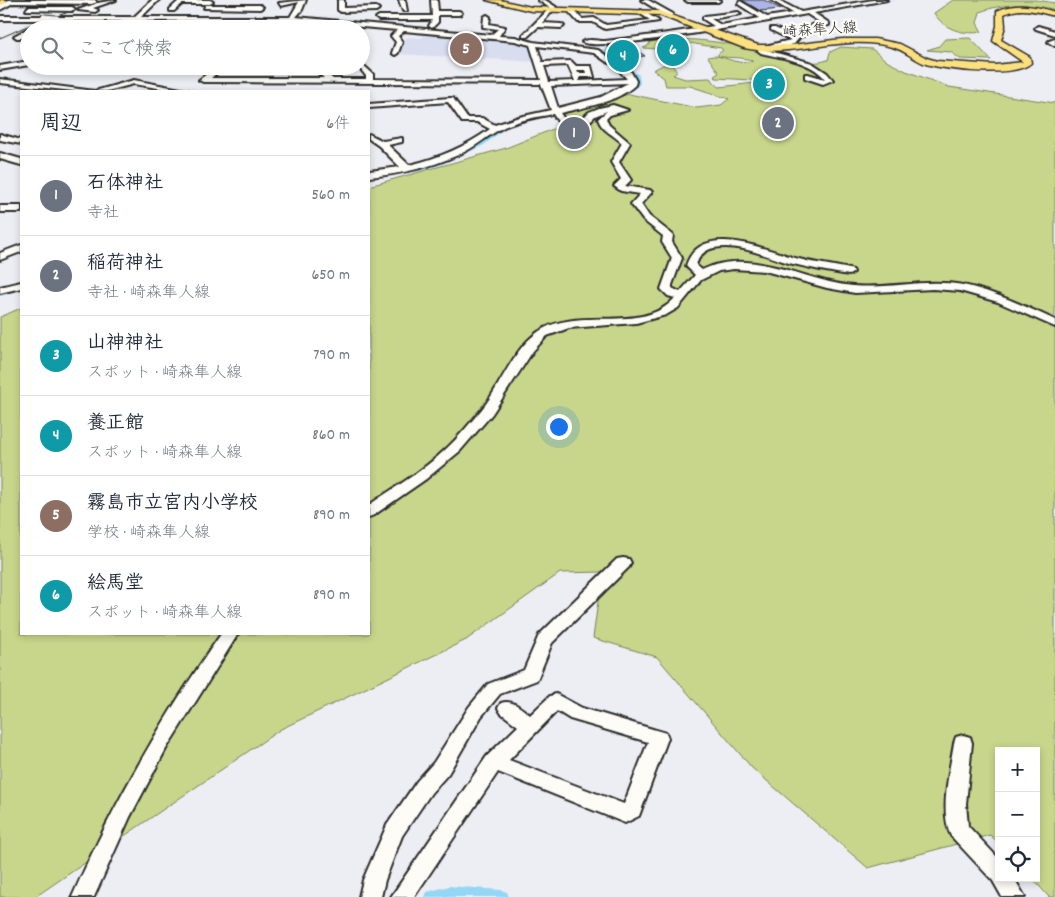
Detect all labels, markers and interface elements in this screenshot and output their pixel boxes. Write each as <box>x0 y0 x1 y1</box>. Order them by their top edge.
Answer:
street label: 崎森隼人線 <box>782 17 858 45</box>
search box <box>20 20 370 75</box>
pin: 5 <box>450 30 482 68</box>
pin: 6 <box>657 31 689 69</box>
icon: search <box>38 34 66 62</box>
text: ここで検索 <box>78 37 173 64</box>
pin: 4 <box>607 37 639 75</box>
pin: 3 <box>753 65 785 103</box>
pin: 2 <box>762 104 794 142</box>
text: 周辺 <box>40 110 82 140</box>
text: 6件 <box>326 113 350 136</box>
pin: 1 <box>558 114 590 152</box>
text: 石体神社 <box>87 171 163 198</box>
text: 1 <box>54 184 58 207</box>
text: 560 m <box>311 184 350 207</box>
text: 寺社 <box>87 202 119 225</box>
text: 稲荷神社 <box>87 251 163 278</box>
text: 2 <box>53 264 60 287</box>
text: 650 m <box>311 264 350 287</box>
text: 寺社 · 崎森隼人線 <box>87 282 210 305</box>
text: 山神神社 <box>87 331 163 358</box>
text: 3 <box>52 344 60 367</box>
text: 790 m <box>313 344 350 367</box>
text: スポット · 崎森隼人線 <box>87 362 242 385</box>
text: 養正館 <box>87 411 144 438</box>
your location <box>546 414 572 440</box>
text: 4 <box>53 424 59 447</box>
text: 860 m <box>312 424 350 447</box>
text: スポット · 崎森隼人線 <box>87 442 242 465</box>
text: 霧島市立宮内小学校 <box>87 491 258 518</box>
text: 5 <box>52 504 60 527</box>
text: 890 m <box>313 504 350 527</box>
text: 学校 · 崎森隼人線 <box>87 522 210 545</box>
text: 絵馬堂 <box>87 571 144 598</box>
text: 6 <box>52 584 60 607</box>
text: 890 m <box>313 584 350 607</box>
text: スポット · 崎森隼人線 <box>87 602 242 625</box>
map controls <box>995 747 1040 882</box>
button: + <box>995 747 1040 792</box>
button: − <box>995 792 1040 837</box>
button: locate <box>995 837 1040 882</box>

